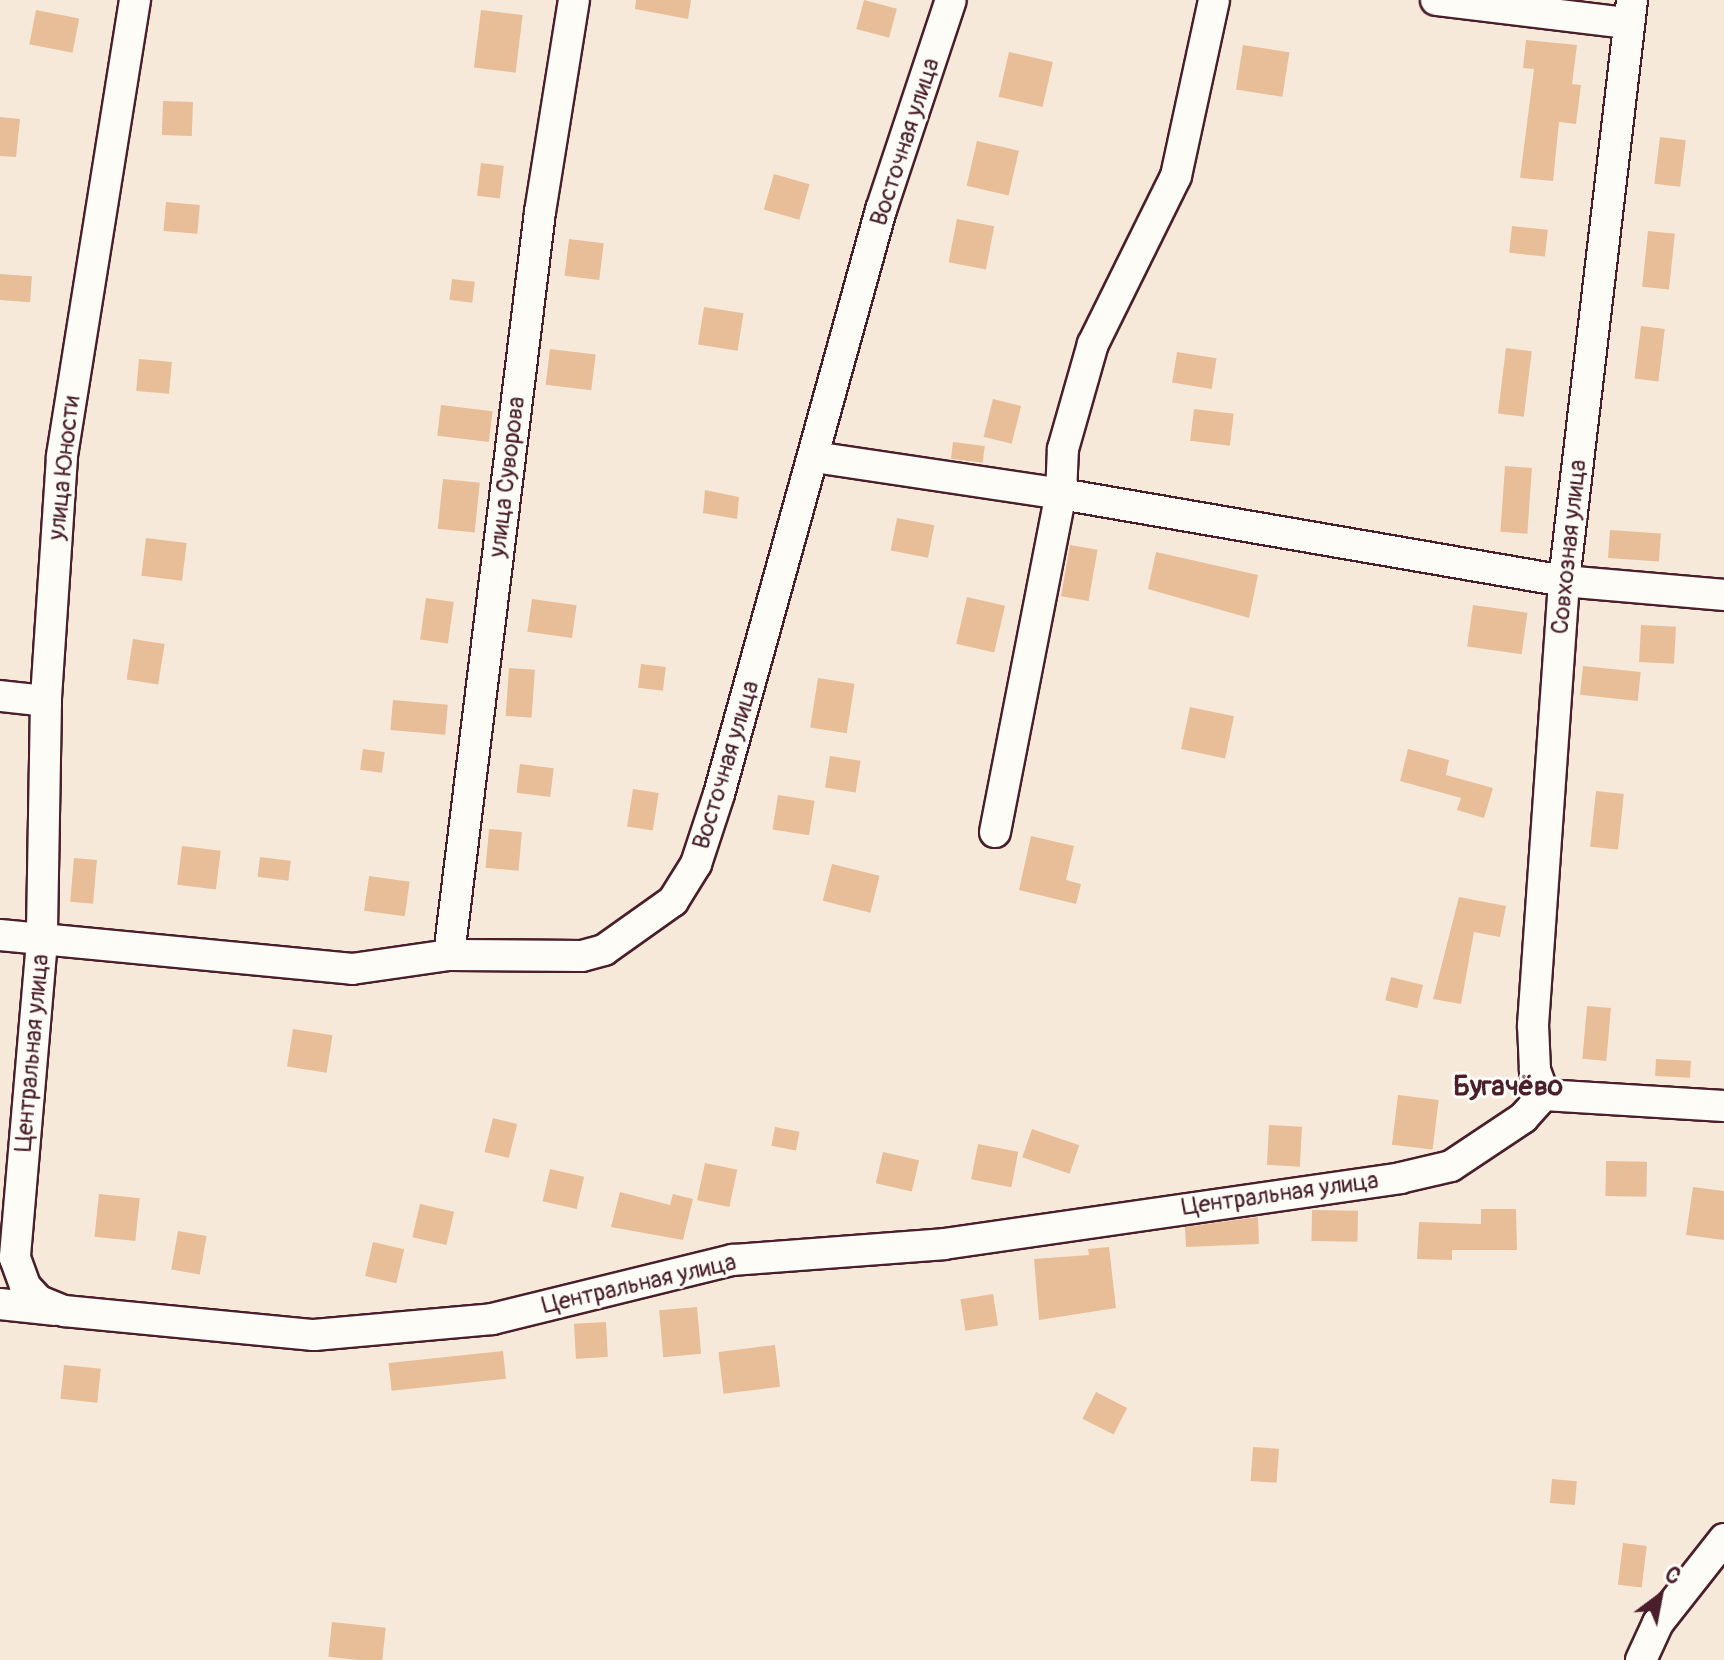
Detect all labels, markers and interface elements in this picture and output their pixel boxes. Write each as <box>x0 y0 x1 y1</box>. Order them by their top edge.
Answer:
street label: Восточная улица <box>864 55 946 229</box>
street label: улица Юности <box>42 394 86 542</box>
street label: улица Суворова <box>483 395 531 559</box>
street label: Совхозная улица <box>1546 458 1592 636</box>
street label: Восточная улица <box>687 677 765 853</box>
street label: Центральная улица <box>9 953 55 1153</box>
district label: Бугачёво <box>1453 1070 1563 1104</box>
street label: Центральная улица <box>1180 1166 1380 1222</box>
street label: Центральная улица <box>539 1248 739 1320</box>
north arrow <box>1620 1556 1700 1636</box>
text: С <box>1660 1560 1686 1591</box>

